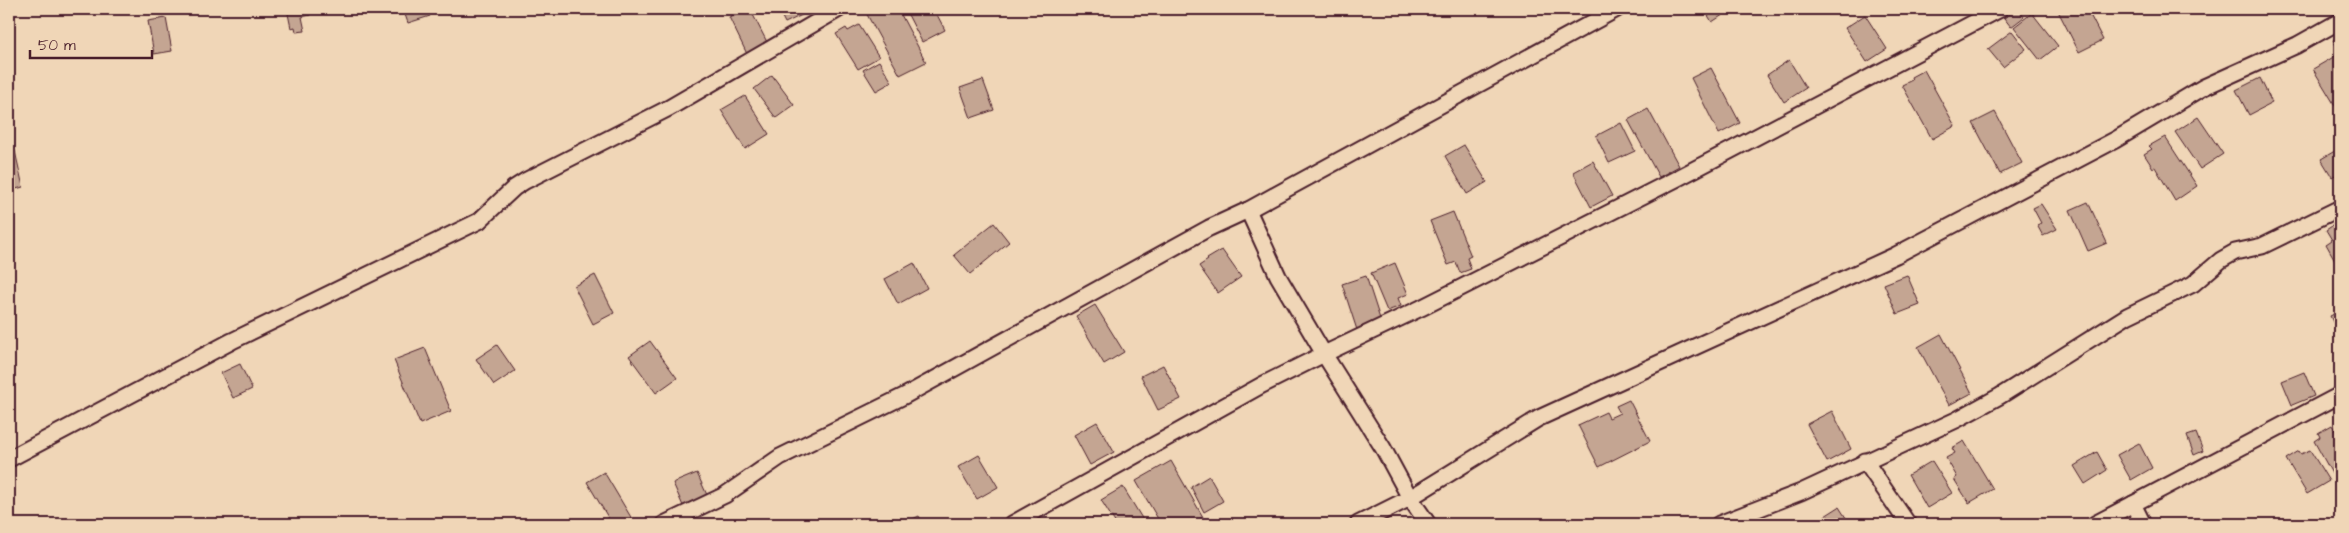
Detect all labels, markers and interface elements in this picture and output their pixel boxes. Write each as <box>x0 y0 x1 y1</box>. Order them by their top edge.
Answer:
scale bar <box>30 28 152 60</box>
text: 50 m <box>38 35 76 56</box>

